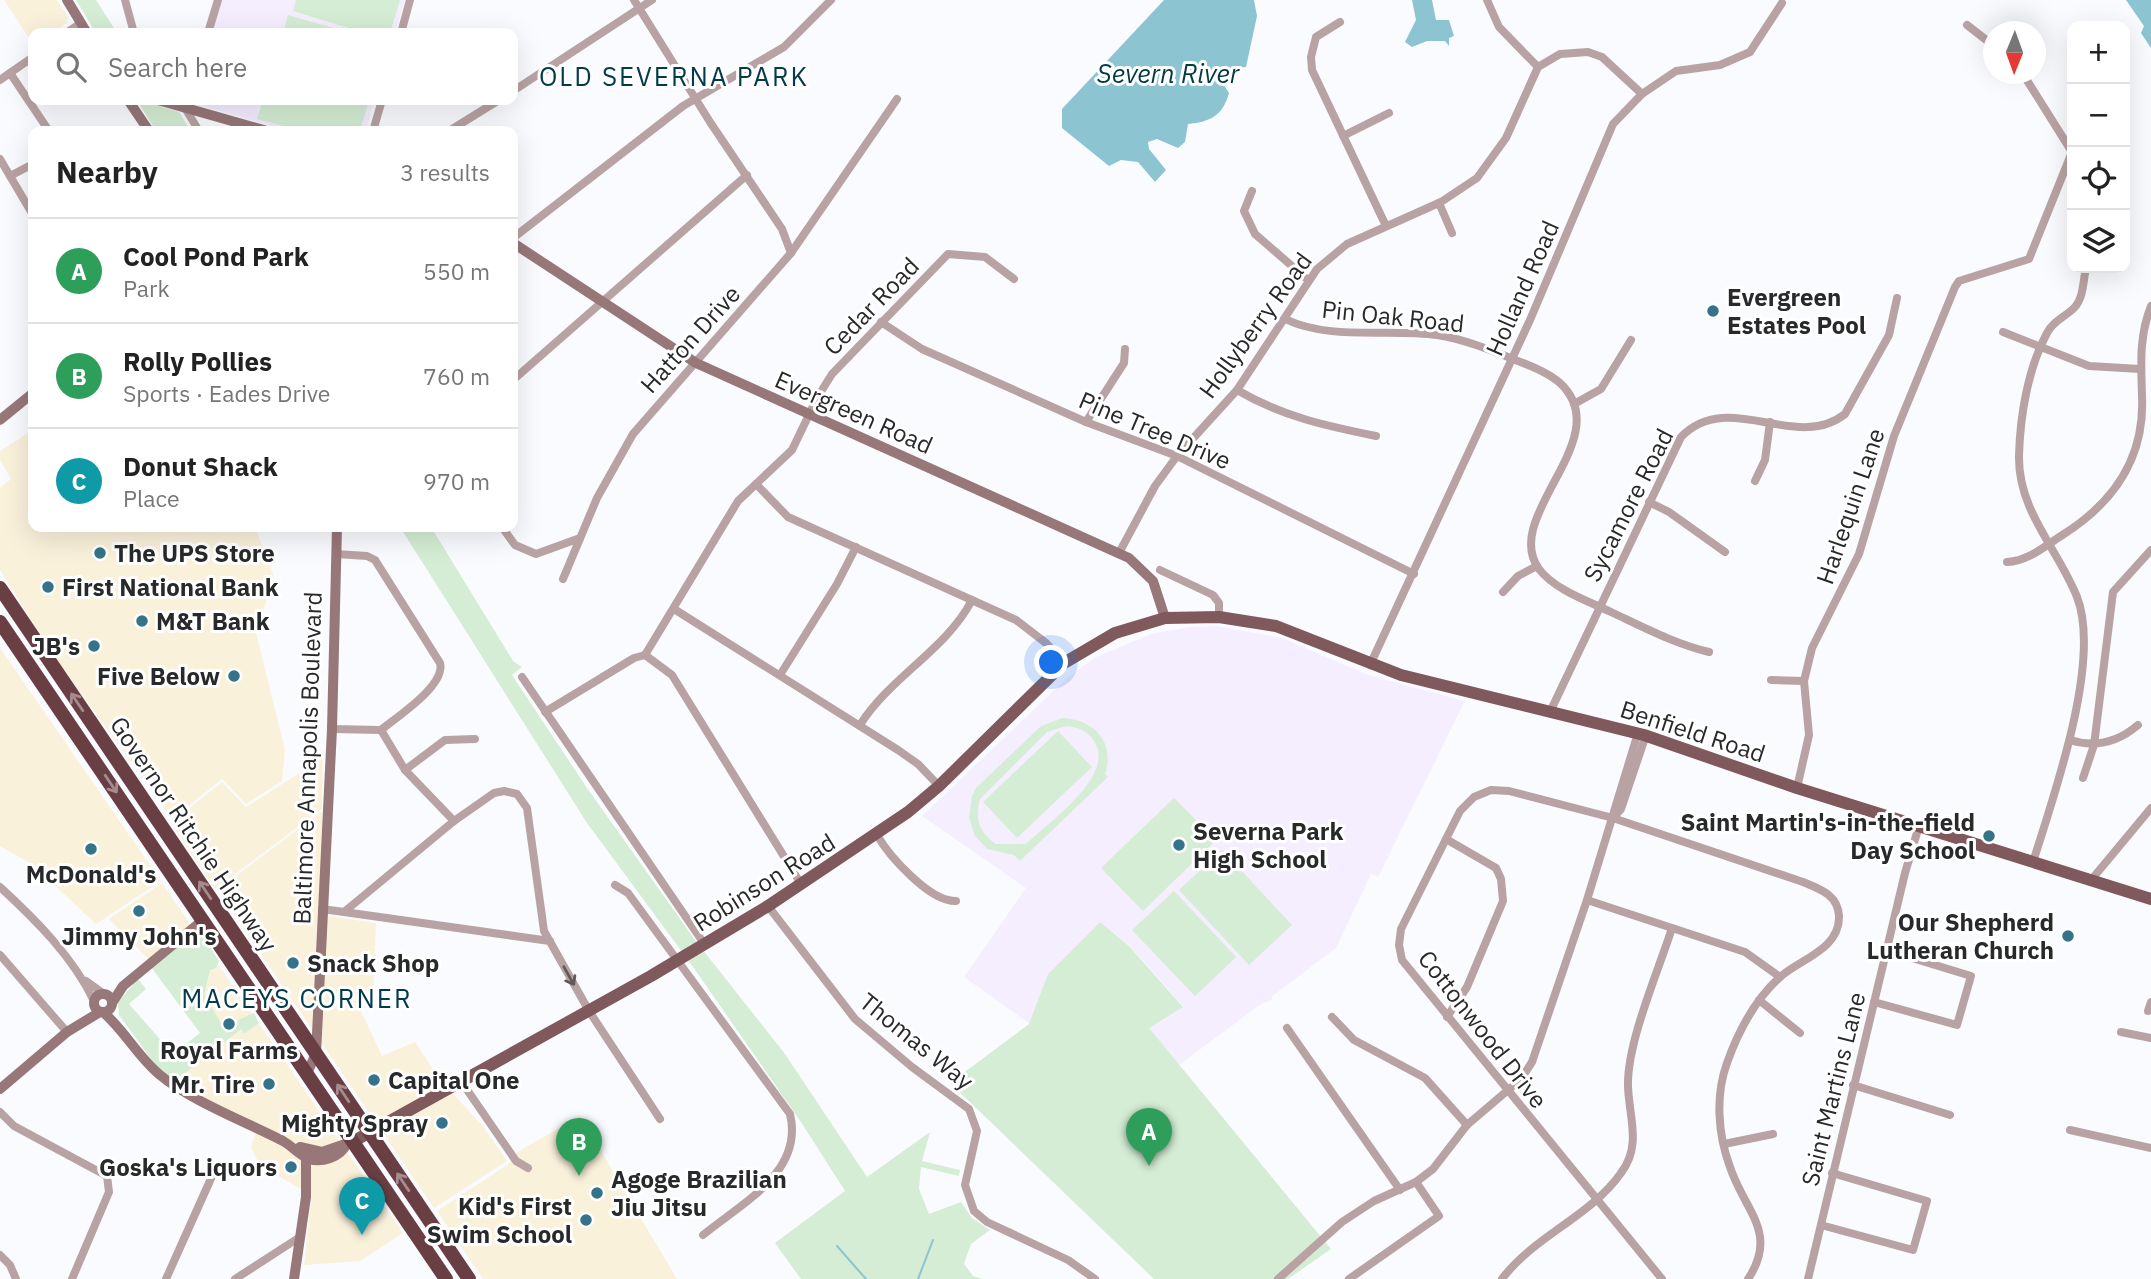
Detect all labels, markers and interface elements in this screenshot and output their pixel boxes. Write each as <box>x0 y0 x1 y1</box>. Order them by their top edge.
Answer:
north arrow <box>1983 21 2046 84</box>
map controls <box>2067 21 2130 273</box>
button: + <box>2067 21 2130 84</box>
search box <box>28 28 518 105</box>
icon: search <box>52 48 90 86</box>
text: Search here <box>108 50 247 84</box>
water label: Severn River <box>1097 56 1241 90</box>
district label: OLD SEVERNA PARK <box>539 59 809 93</box>
button: − <box>2067 84 2130 147</box>
button: locate <box>2067 147 2130 210</box>
text: Nearby <box>56 152 158 191</box>
text: 3 results <box>400 157 490 187</box>
button: layers <box>2067 210 2130 273</box>
street label: Holland Road <box>1478 215 1566 361</box>
text: Cool Pond Park <box>123 239 309 273</box>
street label: Hollyberry Road <box>1191 246 1319 404</box>
street label: Cedar Road <box>816 250 926 362</box>
text: A <box>71 256 87 286</box>
text: 550 m <box>423 256 490 286</box>
text: Park <box>123 273 170 303</box>
street label: Hatton Drive <box>633 278 747 400</box>
place label: Evergreen Estates Pool <box>1727 281 1866 341</box>
street label: Pin Oak Road <box>1320 293 1466 339</box>
marker: Evergreen Estates Pool <box>1705 303 1721 319</box>
text: Rolly Pollies <box>123 344 272 378</box>
text: B <box>71 361 87 391</box>
text: 760 m <box>423 361 490 391</box>
street label: Evergreen Road <box>770 363 938 461</box>
text: Sports · Eades Drive <box>123 378 330 408</box>
street label: Pine Tree Drive <box>1074 384 1236 476</box>
street label: Sycamore Road <box>1576 423 1680 587</box>
street label: Harlequin Lane <box>1808 424 1892 588</box>
text: Donut Shack <box>123 449 278 483</box>
text: C <box>72 466 86 496</box>
text: 970 m <box>423 466 490 496</box>
text: Place <box>123 483 180 513</box>
place label: The UPS Store <box>114 537 275 569</box>
marker: The UPS Store <box>92 545 108 561</box>
place label: First National Bank <box>62 571 279 603</box>
marker: First National Bank <box>40 579 56 595</box>
street label: Baltimore Annapolis Boulevard <box>285 591 329 925</box>
place label: M&T Bank <box>156 605 270 637</box>
marker: M&T Bank <box>134 613 150 629</box>
place label: JB's <box>32 630 80 662</box>
marker: JB's <box>86 638 102 654</box>
your location <box>1034 645 1068 679</box>
place label: Five Below <box>97 660 220 692</box>
marker: Five Below <box>226 668 242 684</box>
one-way arrow <box>70 692 84 712</box>
street label: Benfield Road <box>1616 693 1770 769</box>
street label: Governor Ritchie Highway <box>103 710 285 958</box>
one-way arrow <box>104 774 118 794</box>
place label: Saint Martin's-in-the-field Day School <box>1680 806 1975 866</box>
place label: Severna Park High School <box>1193 815 1343 875</box>
street label: Robinson Road <box>687 826 841 938</box>
marker: Saint Martin's-in-the-field Day School <box>1981 828 1997 844</box>
marker: Severna Park High School <box>1171 837 1187 853</box>
marker: McDonald's <box>83 841 99 857</box>
place label: McDonald's <box>26 858 156 890</box>
one-way arrow <box>198 881 212 900</box>
marker: Jimmy John's <box>131 903 147 919</box>
place label: Our Shepherd Lutheran Church <box>1867 906 2054 966</box>
place label: Jimmy John's <box>61 920 217 952</box>
marker: Our Shepherd Lutheran Church <box>2060 928 2076 944</box>
street label: Cottonwood Drive <box>1411 943 1555 1115</box>
place label: Snack Shop <box>307 947 439 979</box>
marker: Snack Shop <box>285 955 301 971</box>
one-way arrow <box>562 965 576 985</box>
district label: MACEYS CORNER <box>181 981 413 1015</box>
street label: Thomas Way <box>853 985 981 1097</box>
street label: Saint Martins Lane <box>1793 989 1873 1189</box>
marker: Royal Farms <box>221 1016 237 1032</box>
place label: Royal Farms <box>160 1034 298 1066</box>
place label: Capital One <box>388 1064 519 1096</box>
place label: Mr. Tire <box>171 1068 255 1100</box>
marker: Capital One <box>366 1072 382 1088</box>
marker: Mr. Tire <box>261 1076 277 1092</box>
one-way arrow <box>336 1084 350 1104</box>
place label: Mighty Spray <box>281 1107 428 1139</box>
pin: A <box>1126 1108 1172 1166</box>
marker: Mighty Spray <box>434 1115 450 1131</box>
pin: B <box>556 1118 602 1176</box>
place label: Goska's Liquors <box>99 1151 277 1183</box>
marker: Goska's Liquors <box>283 1159 299 1175</box>
place label: Agoge Brazilian Jiu Jitsu <box>611 1163 787 1223</box>
one-way arrow <box>396 1173 410 1192</box>
pin: C <box>339 1177 385 1235</box>
marker: Agoge Brazilian Jiu Jitsu <box>589 1185 605 1201</box>
place label: Kid's First Swim School <box>427 1190 572 1250</box>
marker: Kid's First Swim School <box>578 1212 594 1228</box>

